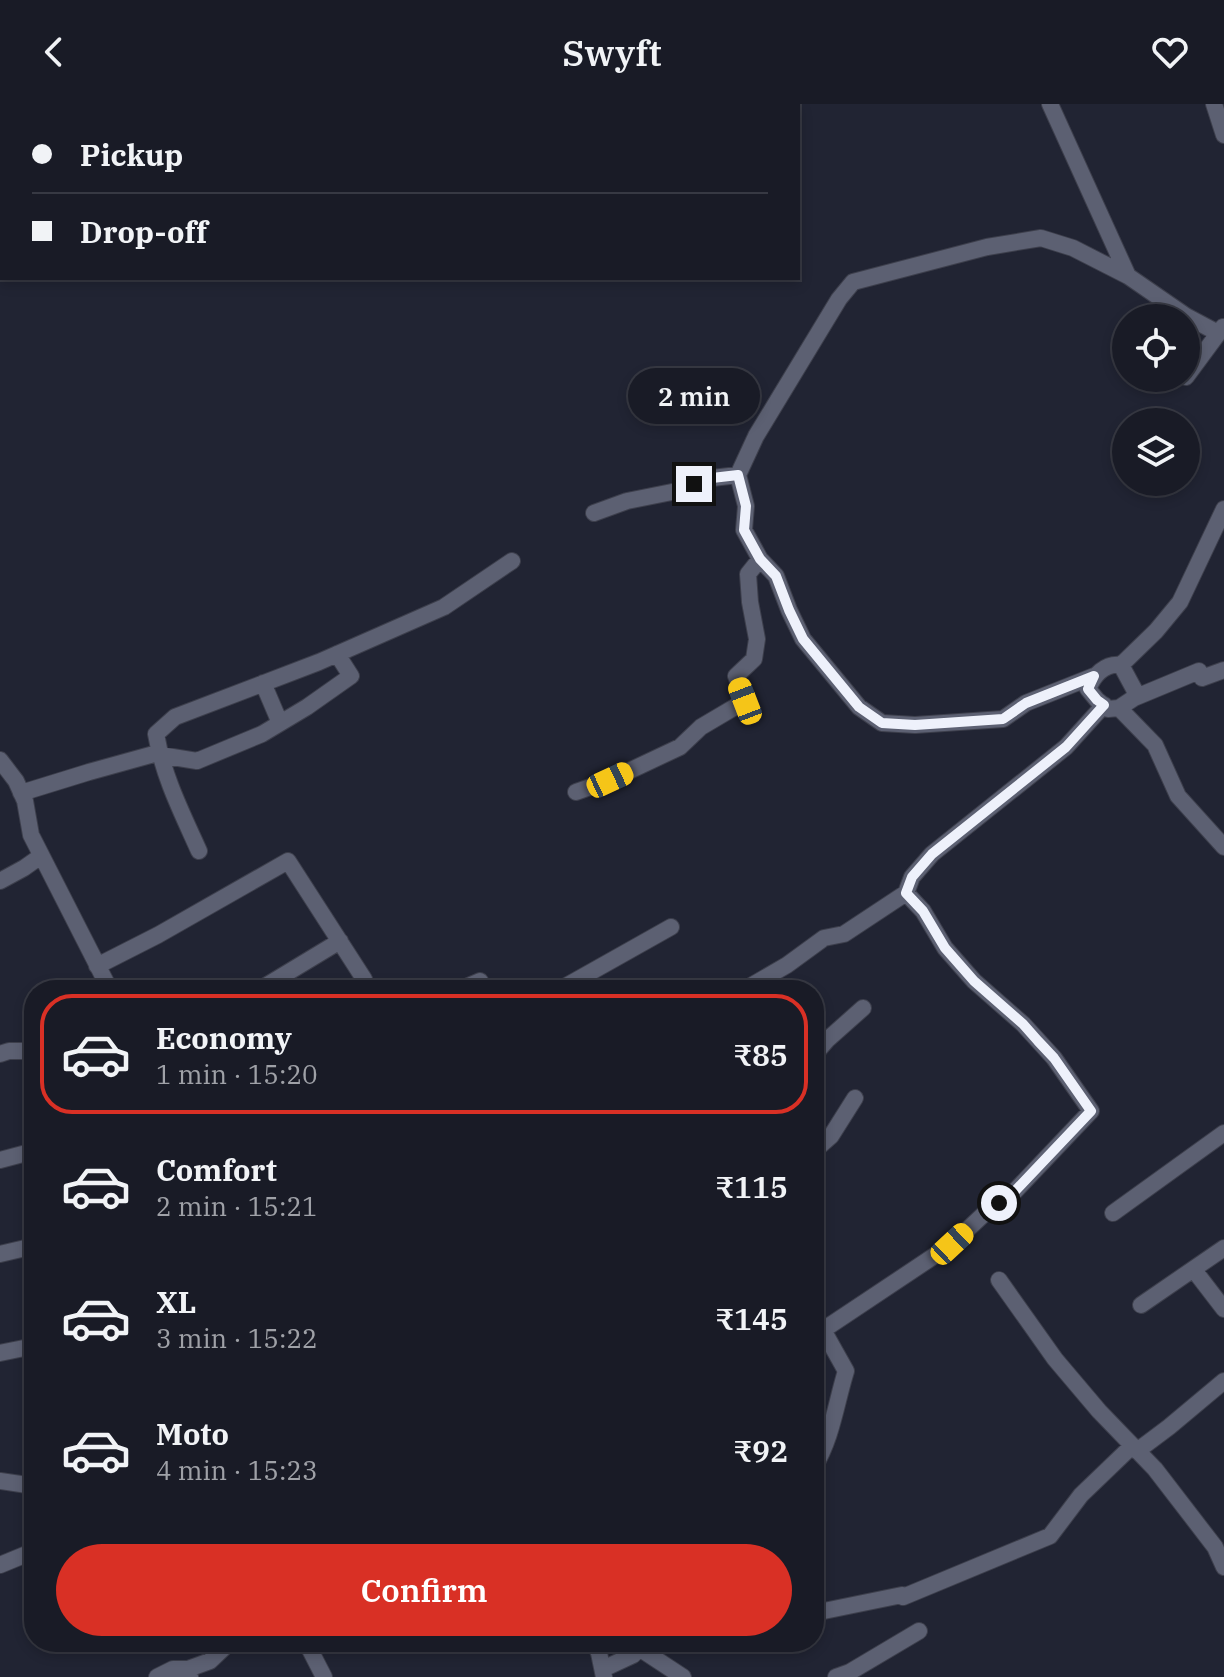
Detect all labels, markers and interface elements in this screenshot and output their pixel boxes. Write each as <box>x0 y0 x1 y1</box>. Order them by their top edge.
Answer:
text: Swyft <box>562 29 662 76</box>
icon: back <box>32 30 76 74</box>
icon: heart <box>1148 30 1192 74</box>
text: Pickup <box>80 135 183 174</box>
text: Drop-off <box>80 212 208 251</box>
map controls <box>1112 304 1200 496</box>
button: locate <box>1112 304 1200 392</box>
callout: 2 min <box>628 368 760 424</box>
text: 2 min <box>658 379 730 413</box>
button: layers <box>1112 408 1200 496</box>
route end <box>676 466 712 502</box>
car <box>725 674 765 728</box>
car <box>583 759 637 801</box>
icon: car <box>60 1018 132 1090</box>
text: Economy <box>156 1018 292 1057</box>
text: ₹85 <box>733 1035 788 1074</box>
text: 1 min · 15:20 <box>156 1057 318 1091</box>
icon: car <box>60 1150 132 1222</box>
text: Comfort <box>156 1150 277 1189</box>
text: ₹115 <box>715 1167 788 1206</box>
route start <box>981 1185 1017 1221</box>
text: 2 min · 15:21 <box>156 1189 318 1223</box>
car <box>926 1219 978 1269</box>
icon: car <box>60 1282 132 1354</box>
text: XL <box>156 1282 196 1321</box>
text: ₹145 <box>715 1299 788 1338</box>
text: 3 min · 15:22 <box>156 1321 318 1355</box>
icon: car <box>60 1414 132 1486</box>
text: Moto <box>156 1414 229 1453</box>
text: ₹92 <box>733 1431 788 1470</box>
text: 4 min · 15:23 <box>156 1453 318 1487</box>
button: Confirm <box>56 1544 792 1636</box>

